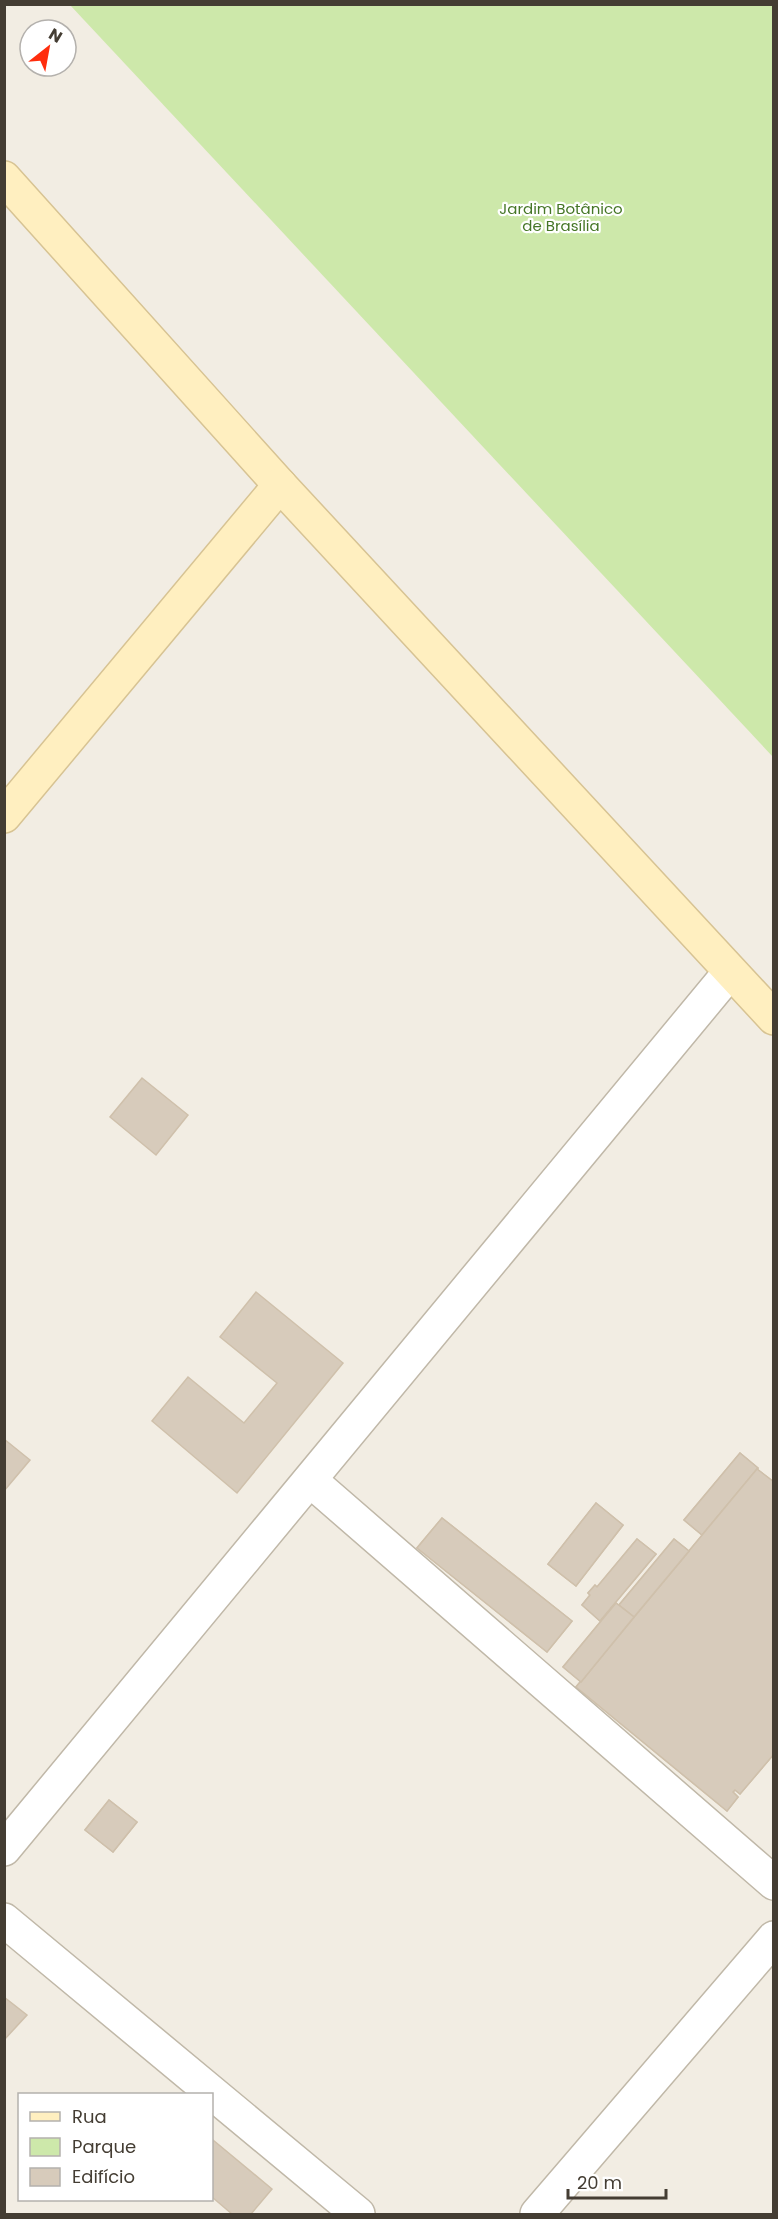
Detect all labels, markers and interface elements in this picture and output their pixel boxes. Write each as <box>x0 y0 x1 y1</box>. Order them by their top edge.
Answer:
north arrow <box>18 18 78 78</box>
text: N <box>44 23 67 49</box>
park label: Jardim Botânico de Brasília <box>499 198 623 236</box>
legend <box>18 2093 213 2201</box>
text: Rua <box>72 2104 107 2129</box>
text: Parque <box>72 2134 136 2159</box>
scale bar <box>568 2162 666 2200</box>
text: Edifício <box>72 2164 135 2189</box>
text: 20 m <box>577 2170 622 2195</box>

